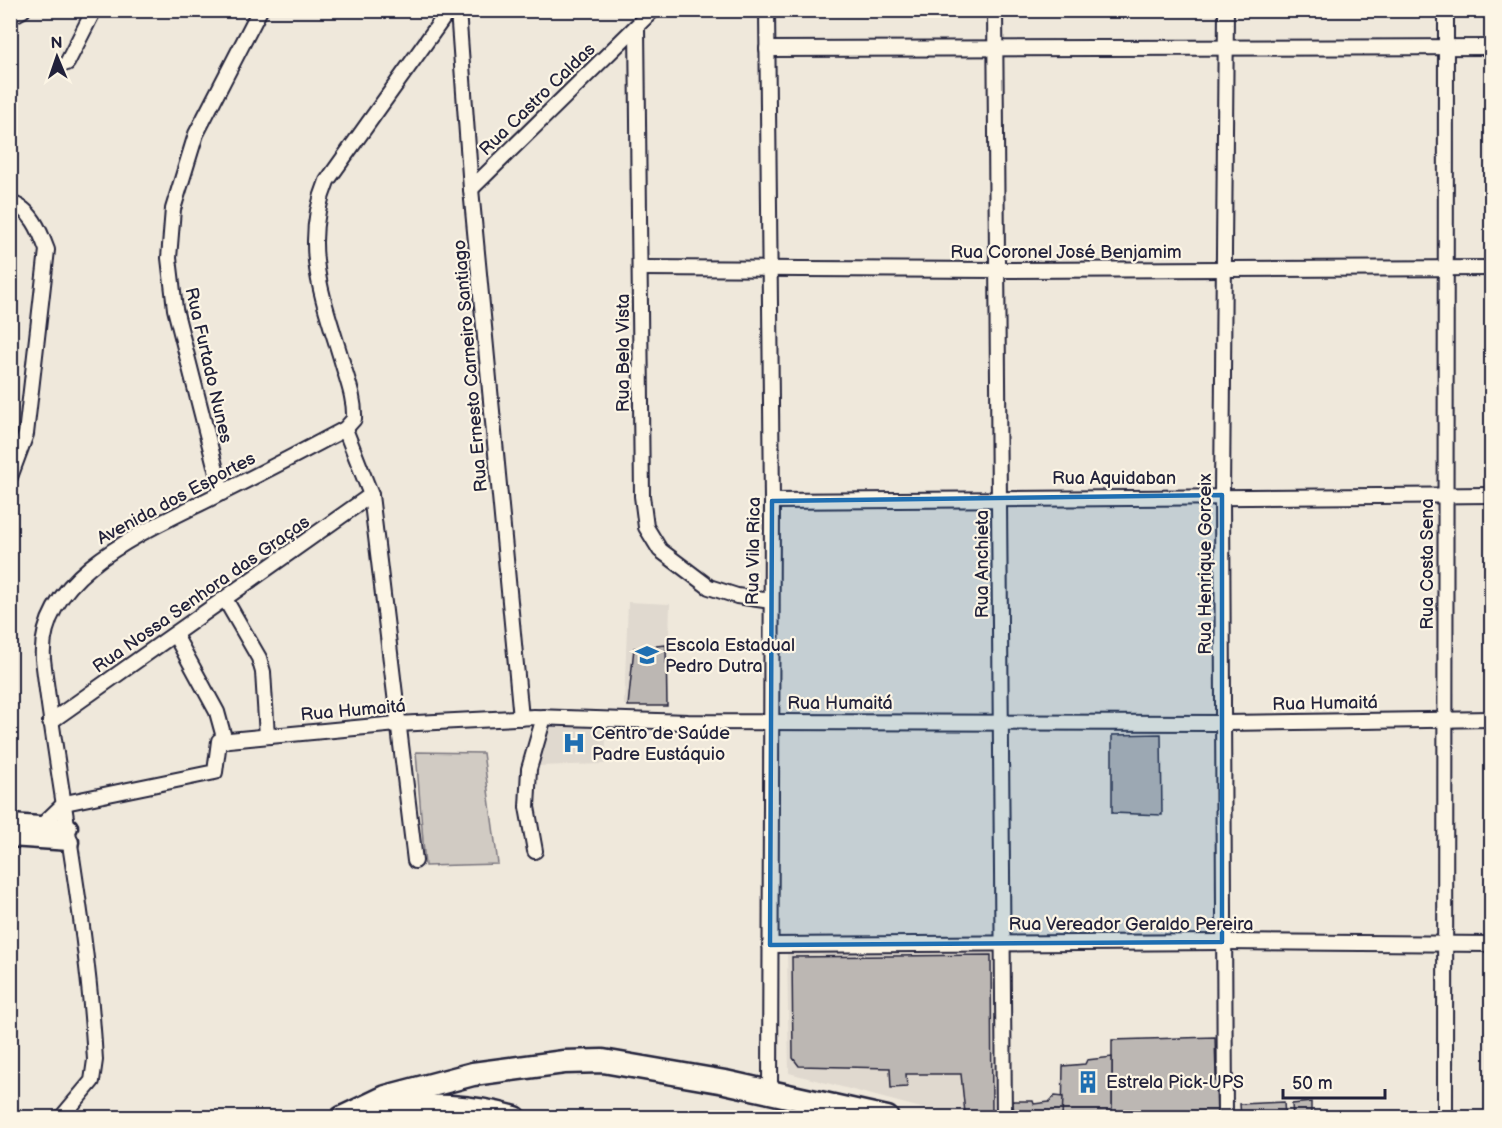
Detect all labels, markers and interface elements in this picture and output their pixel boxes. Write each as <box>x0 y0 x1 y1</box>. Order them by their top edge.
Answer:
north arrow <box>27 27 87 87</box>
text: N <box>50 34 63 53</box>
street label: Rua Castro Caldas <box>475 39 600 160</box>
street label: Rua Ernesto Carneiro Santiago <box>449 239 492 493</box>
street label: Rua Coronel José Benjamim <box>950 242 1182 263</box>
street label: Rua Furtado Nunes <box>180 285 237 445</box>
street label: Rua Bela Vista <box>613 294 634 412</box>
street label: Avenida dos Esportes <box>93 448 259 549</box>
street label: Rua Aquidaban <box>1052 468 1176 489</box>
street label: Rua Henrique Gorceix <box>1195 473 1216 655</box>
street label: Rua Vila Rica <box>742 497 765 605</box>
street label: Rua Costa Sena <box>1417 498 1438 630</box>
street label: Rua Anchieta <box>972 510 993 618</box>
street label: Rua Nossa Senhora das Graças <box>89 511 314 678</box>
place label: Escola Estadual Pedro Dutra <box>665 635 795 677</box>
school or university icon: Escola Estadual Pedro Dutra <box>634 642 660 668</box>
street label: Rua Humaitá <box>1272 692 1378 715</box>
street label: Rua Humaitá <box>787 693 893 714</box>
street label: Rua Humaitá <box>300 695 407 726</box>
place label: Centro de Saúde Padre Eustáquio <box>592 723 730 765</box>
hospital icon: Centro de Saúde Padre Eustáquio <box>561 730 587 756</box>
street label: Rua Vereador Geraldo Pereira <box>1008 914 1254 935</box>
scale bar <box>1283 1062 1385 1100</box>
building icon: Estrela Pick-UPS <box>1075 1069 1101 1095</box>
place label: Estrela Pick-UPS <box>1106 1072 1244 1093</box>
text: 50 m <box>1292 1073 1333 1094</box>

